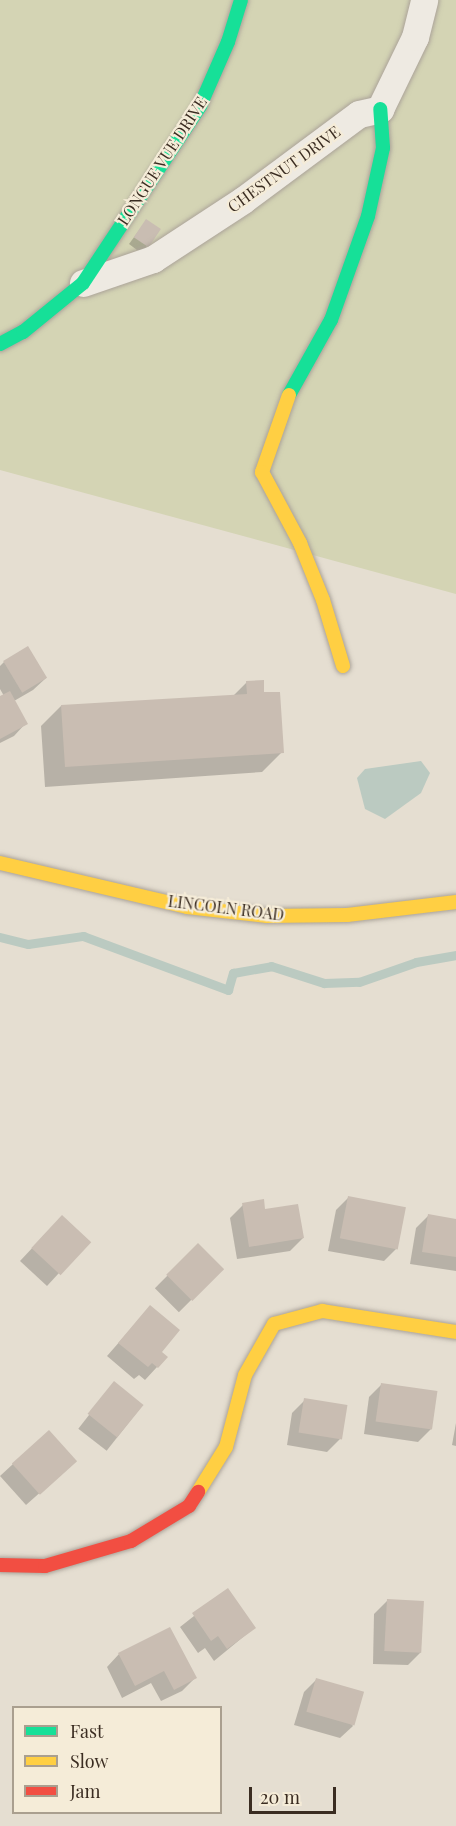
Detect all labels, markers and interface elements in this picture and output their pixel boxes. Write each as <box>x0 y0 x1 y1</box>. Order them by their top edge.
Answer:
street label: LONGUE VUE DRIVE <box>113 93 211 229</box>
street label: CHESTNUT DRIVE <box>224 122 344 216</box>
street label: LINCOLN ROAD <box>167 891 285 925</box>
legend <box>12 1706 222 1814</box>
text: Fast <box>70 1719 103 1743</box>
text: Slow <box>70 1749 108 1773</box>
scale bar <box>252 1775 339 1813</box>
text: Jam <box>70 1779 100 1803</box>
text: 20 m <box>260 1785 300 1809</box>

